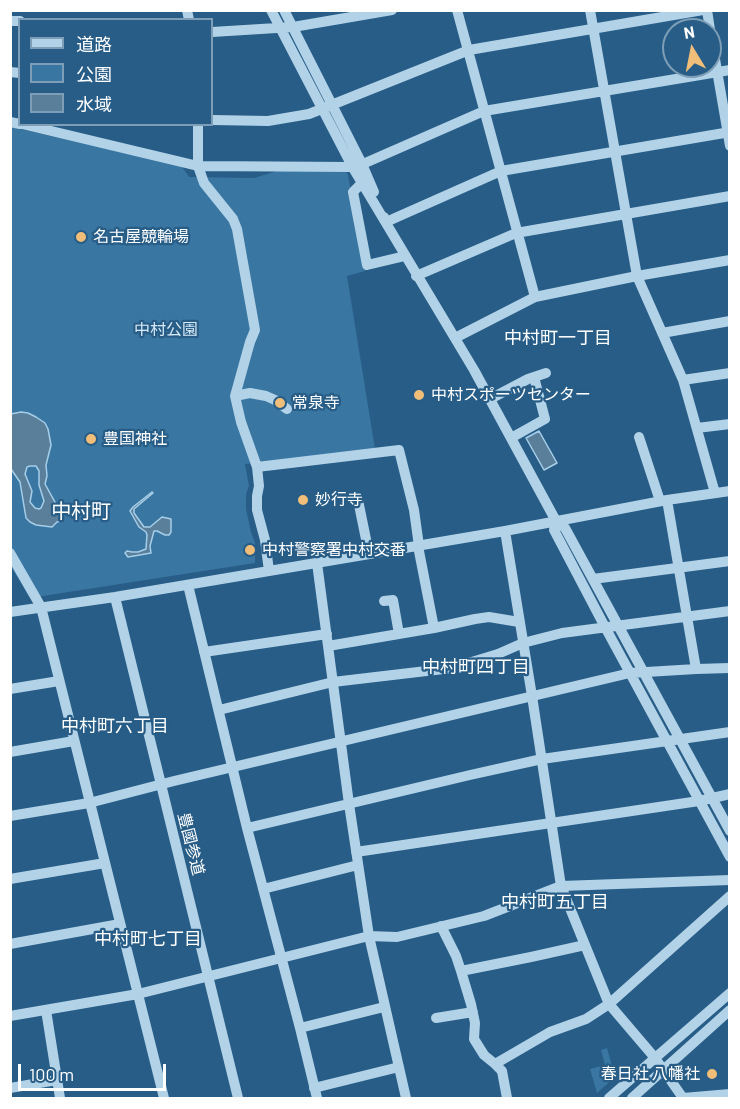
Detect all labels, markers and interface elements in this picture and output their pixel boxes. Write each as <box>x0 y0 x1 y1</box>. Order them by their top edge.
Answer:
legend <box>18 18 213 126</box>
north arrow <box>662 18 722 78</box>
text: N <box>682 21 696 42</box>
text: 道路 <box>76 33 112 55</box>
text: 公園 <box>76 63 112 85</box>
text: 水域 <box>76 93 112 115</box>
place label: 名古屋競輪場 <box>93 227 189 247</box>
marker: 名古屋競輪場 <box>74 230 88 244</box>
park label: 中村公園 <box>134 320 198 340</box>
district label: 中村町一丁目 <box>504 327 612 349</box>
place label: 中村スポーツセンター <box>431 385 591 405</box>
marker: 中村スポーツセンター <box>412 388 426 402</box>
place label: 常泉寺 <box>292 393 340 413</box>
marker: 常泉寺 <box>273 396 287 410</box>
place label: 豊国神社 <box>103 429 167 449</box>
marker: 豊国神社 <box>84 432 98 446</box>
place label: 妙行寺 <box>315 490 363 510</box>
marker: 妙行寺 <box>296 493 310 507</box>
district label: 中村町 <box>51 499 111 523</box>
place label: 中村警察署中村交番 <box>262 540 406 560</box>
marker: 中村警察署中村交番 <box>243 543 257 557</box>
district label: 中村町四丁目 <box>422 656 530 678</box>
district label: 中村町六丁目 <box>61 715 169 737</box>
street label: 豊國参道 <box>174 811 208 877</box>
district label: 中村町五丁目 <box>501 891 609 913</box>
district label: 中村町七丁目 <box>94 928 202 950</box>
scale bar <box>21 1052 170 1090</box>
text: 100 m <box>29 1063 74 1085</box>
place label: 春日社 八幡社 <box>601 1064 700 1084</box>
marker: 春日社 八幡社 <box>705 1067 719 1081</box>

